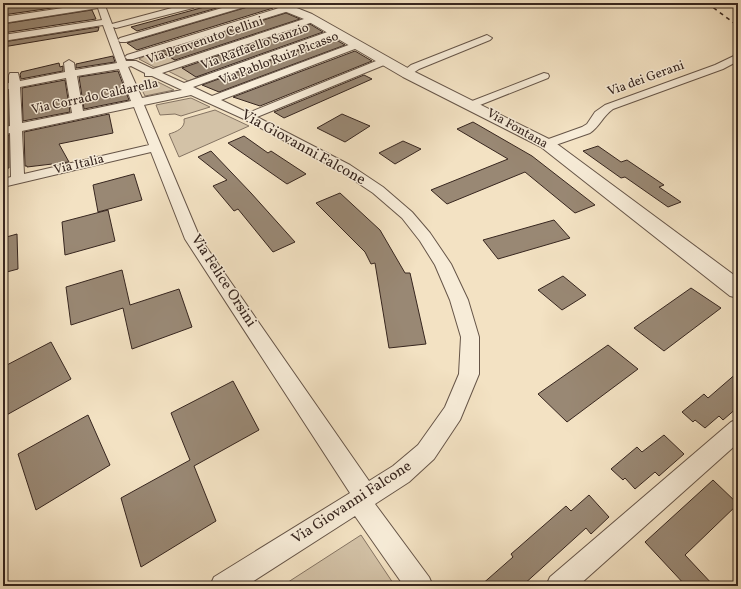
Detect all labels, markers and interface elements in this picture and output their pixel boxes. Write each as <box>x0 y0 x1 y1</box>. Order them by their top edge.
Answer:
street label: Via Benvenuto Cellini <box>144 12 266 69</box>
street label: Via Raffaello Sanzio <box>198 19 312 75</box>
street label: Via Pablo Ruiz Picasso <box>217 28 341 90</box>
street label: Via dei Gerani <box>605 57 687 101</box>
street label: Via Corrado Caldarella <box>30 75 160 119</box>
street label: Via Giovanni Falcone <box>237 105 369 191</box>
street label: Via Fontana <box>483 105 551 153</box>
street label: Via Italia <box>52 150 106 180</box>
street label: Via Felice Orsini <box>185 231 261 331</box>
street label: Via Giovanni Falcone <box>288 456 416 550</box>

